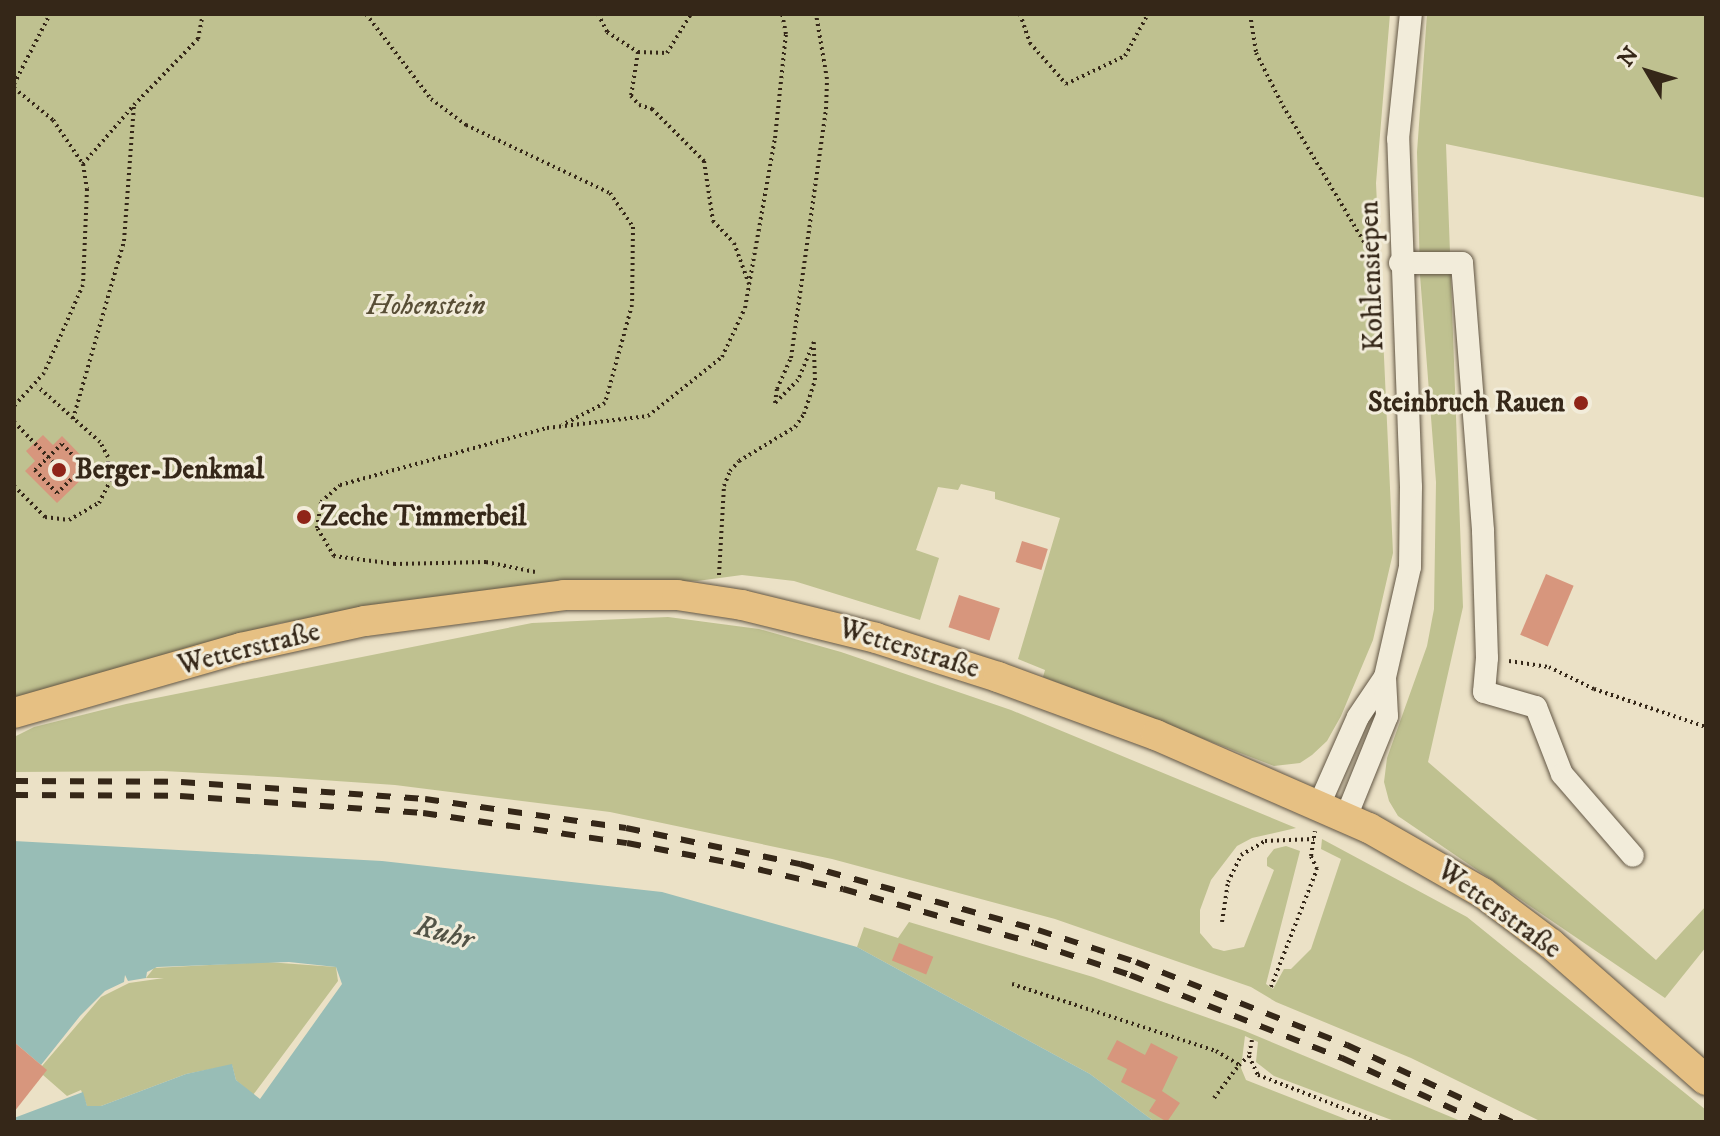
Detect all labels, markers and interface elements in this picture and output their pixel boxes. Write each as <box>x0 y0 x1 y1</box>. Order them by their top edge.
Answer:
north arrow <box>1608 32 1688 112</box>
text: N <box>1612 41 1645 72</box>
street label: Kohlensiepen <box>1353 200 1391 352</box>
park label: Hohenstein <box>367 289 485 323</box>
place label: Steinbruch Rauen <box>1368 386 1565 420</box>
marker: Steinbruch Rauen <box>1572 394 1590 412</box>
place label: Berger-Denkmal <box>75 453 264 487</box>
marker: Berger-Denkmal <box>50 461 68 479</box>
place label: Zeche Timmerbeil <box>320 500 526 534</box>
marker: Zeche Timmerbeil <box>295 508 313 526</box>
street label: Wetterstraße <box>835 612 983 686</box>
street label: Wetterstraße <box>175 615 323 683</box>
street label: Wetterstraße <box>1430 854 1568 966</box>
water label: Ruhr <box>411 909 477 959</box>

